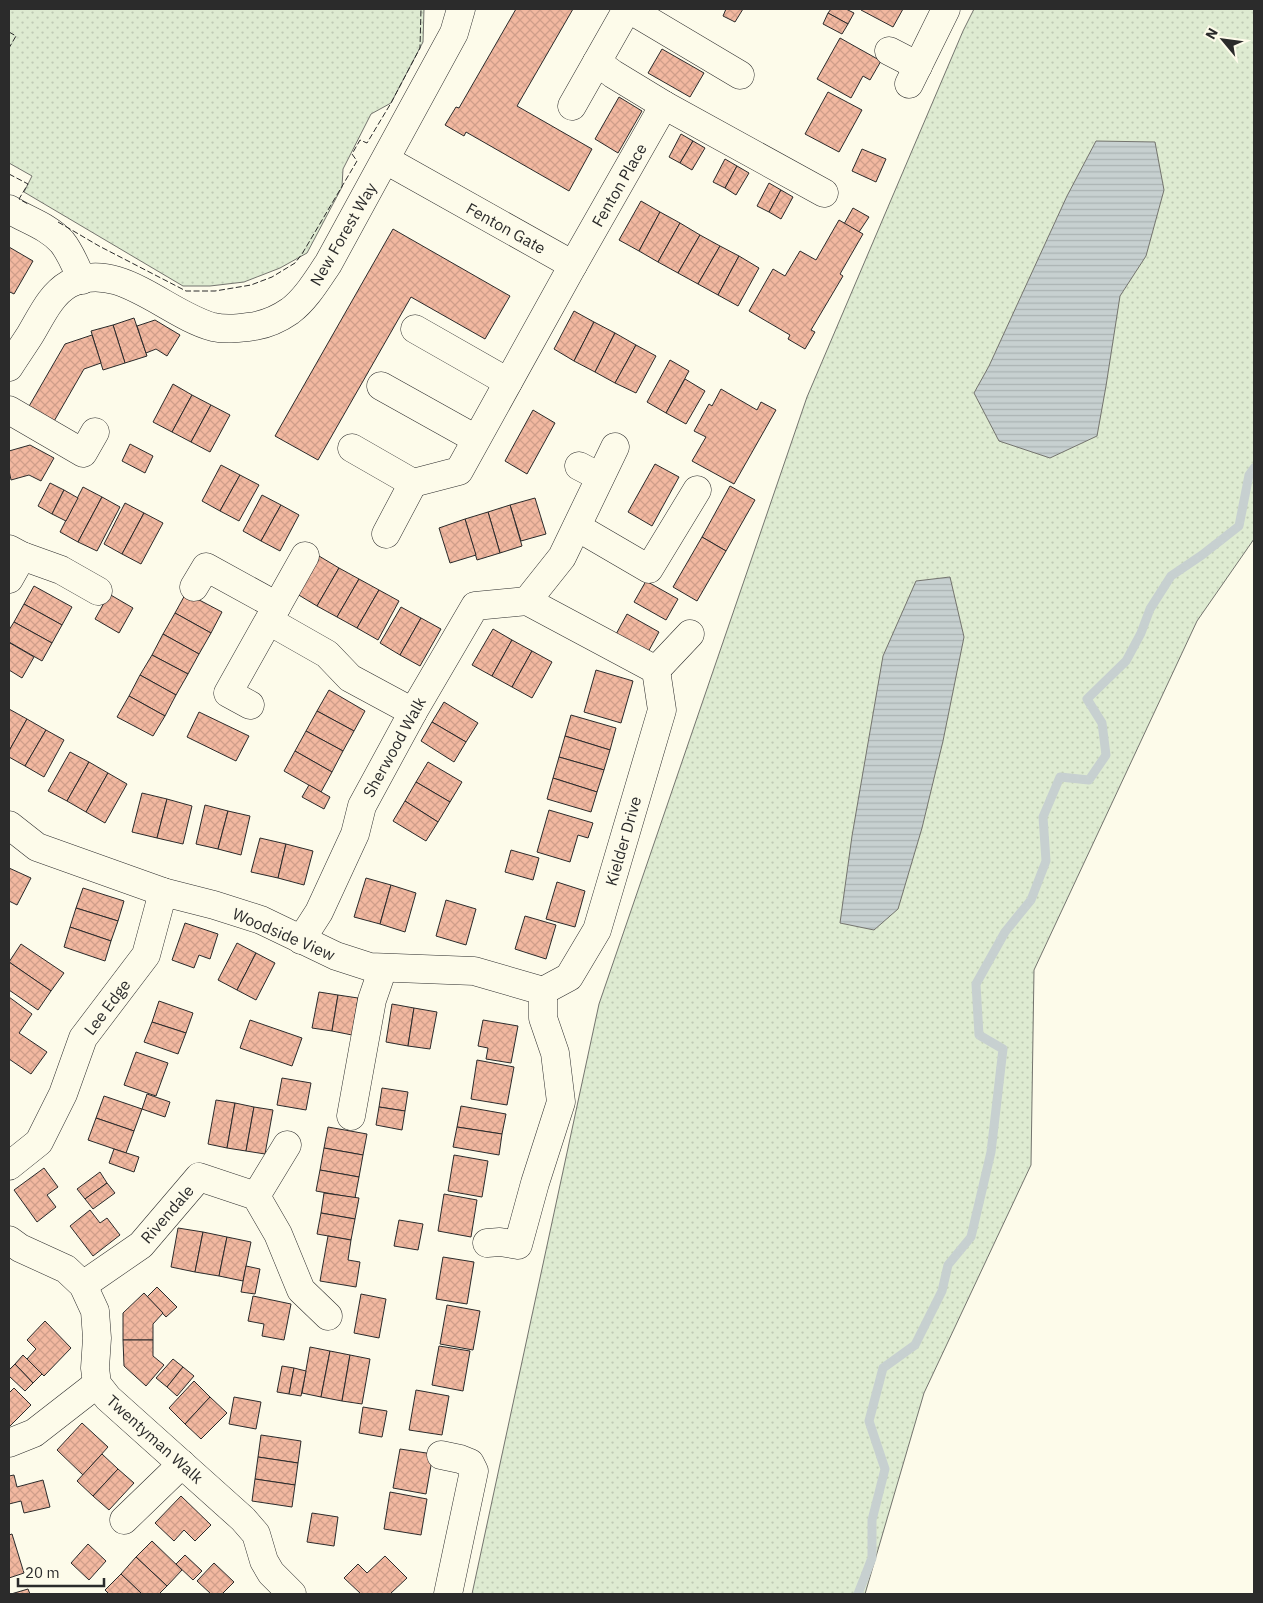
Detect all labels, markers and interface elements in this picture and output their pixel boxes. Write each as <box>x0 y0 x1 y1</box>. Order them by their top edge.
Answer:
north arrow <box>1198 15 1248 65</box>
text: N <box>1201 25 1222 42</box>
street label: Fenton Place <box>587 139 651 230</box>
street label: New Forest Way <box>305 179 381 289</box>
street label: Fenton Gate <box>463 198 549 258</box>
street label: Sherwood Walk <box>358 693 430 801</box>
street label: Kielder Drive <box>601 794 645 888</box>
street label: Woodside View <box>230 903 338 965</box>
street label: Lee Edge <box>80 975 135 1039</box>
street label: Rivendale <box>136 1181 198 1247</box>
street label: Twentyman Walk <box>103 1390 208 1488</box>
scale bar <box>18 1556 104 1588</box>
text: 20 m <box>25 1563 60 1582</box>

